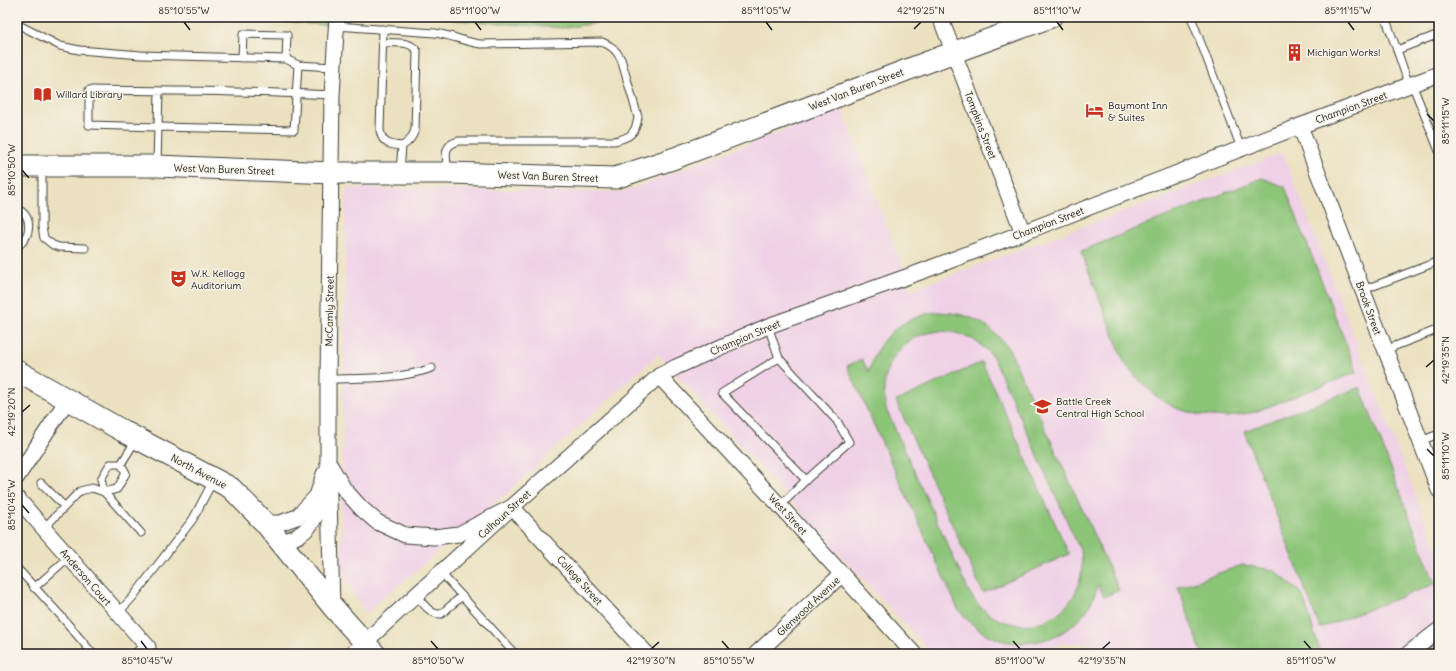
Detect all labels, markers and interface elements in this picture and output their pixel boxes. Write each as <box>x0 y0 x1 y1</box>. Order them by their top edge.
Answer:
text: 85°10'55"W <box>158 4 210 17</box>
text: 85°11'00"W <box>450 4 500 17</box>
text: 85°11'05"W <box>741 4 791 17</box>
text: 42°19'25"N <box>897 4 945 17</box>
text: 85°11'10"W <box>1033 4 1081 17</box>
text: 85°11'15"W <box>1325 4 1371 17</box>
building icon: Michigan Works! <box>1284 42 1304 62</box>
place label: Michigan Works! <box>1307 46 1380 59</box>
street label: West Van Buren Street <box>807 65 906 114</box>
library icon: Willard Library <box>33 84 53 104</box>
place label: Willard Library <box>56 88 122 101</box>
street label: Champion Street <box>1314 88 1389 126</box>
street label: Tompkins Street <box>962 90 1000 161</box>
text: 85°11'15"W <box>1439 98 1452 144</box>
place label: Baymont Inn & Suites <box>1108 99 1168 124</box>
hotel icon: Baymont Inn & Suites <box>1085 101 1105 121</box>
text: 85°10'50"W <box>5 144 18 196</box>
street label: West Van Buren Street <box>174 161 275 178</box>
street label: West Van Buren Street <box>498 168 599 185</box>
street label: Champion Street <box>1011 204 1086 243</box>
place label: W.K. Kellogg Auditorium <box>191 267 245 292</box>
theatre icon: W.K. Kellogg Auditorium <box>168 269 188 289</box>
street label: McCamly Street <box>322 275 337 347</box>
street label: Brook Street <box>1353 280 1384 337</box>
street label: Champion Street <box>708 317 783 358</box>
text: 42°19'35"N <box>1439 336 1452 384</box>
text: 42°19'20"N <box>5 388 18 436</box>
place label: Battle Creek Central High School <box>1056 395 1144 420</box>
school or university icon: Battle Creek Central High School <box>1033 397 1053 417</box>
text: 85°11'10"W <box>1439 432 1452 480</box>
street label: North Avenue <box>169 451 229 492</box>
text: 85°10'45"W <box>5 479 18 531</box>
street label: Calhoun Street <box>475 487 534 541</box>
street label: West Street <box>765 491 810 538</box>
street label: Anderson Court <box>57 546 114 609</box>
street label: College Street <box>554 553 606 608</box>
street label: Glenwood Avenue <box>774 574 843 639</box>
text: 85°10'45"W <box>121 654 173 667</box>
text: 85°10'50"W <box>412 654 464 667</box>
text: 42°19'30"N <box>627 654 675 667</box>
text: 85°10'55"W <box>703 654 755 667</box>
text: 85°11'00"W <box>995 654 1045 667</box>
text: 42°19'35"N <box>1078 654 1126 667</box>
text: 85°11'05"W <box>1286 654 1336 667</box>

